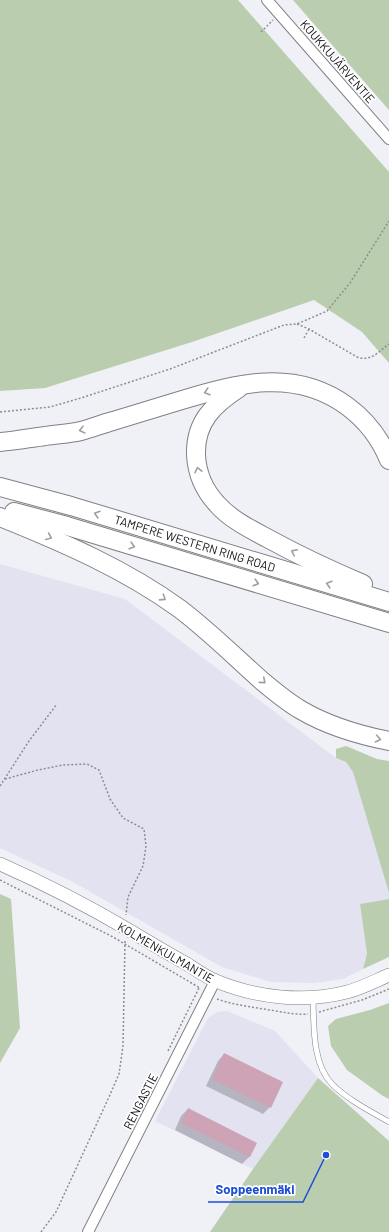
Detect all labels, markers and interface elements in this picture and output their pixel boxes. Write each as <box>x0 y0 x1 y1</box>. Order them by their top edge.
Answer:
street label: KOUKKUJÄRVENTIE <box>298 17 378 105</box>
one-way arrow <box>203 387 210 396</box>
one-way arrow <box>79 425 86 434</box>
one-way arrow <box>195 467 203 473</box>
one-way arrow <box>94 510 101 519</box>
street label: TAMPERE WESTERN RING ROAD <box>113 512 277 574</box>
one-way arrow <box>45 532 52 540</box>
one-way arrow <box>128 541 135 550</box>
one-way arrow <box>290 549 298 557</box>
one-way arrow <box>253 578 260 587</box>
one-way arrow <box>326 580 333 589</box>
one-way arrow <box>159 593 166 600</box>
one-way arrow <box>258 677 266 684</box>
one-way arrow <box>375 734 381 742</box>
street label: KOLMENKULMANTIE <box>116 919 216 985</box>
street label: RENGASTIE <box>120 1071 160 1131</box>
callout: Soppeenmäki <box>208 1177 303 1202</box>
text: Soppeenmäki <box>216 1181 294 1197</box>

